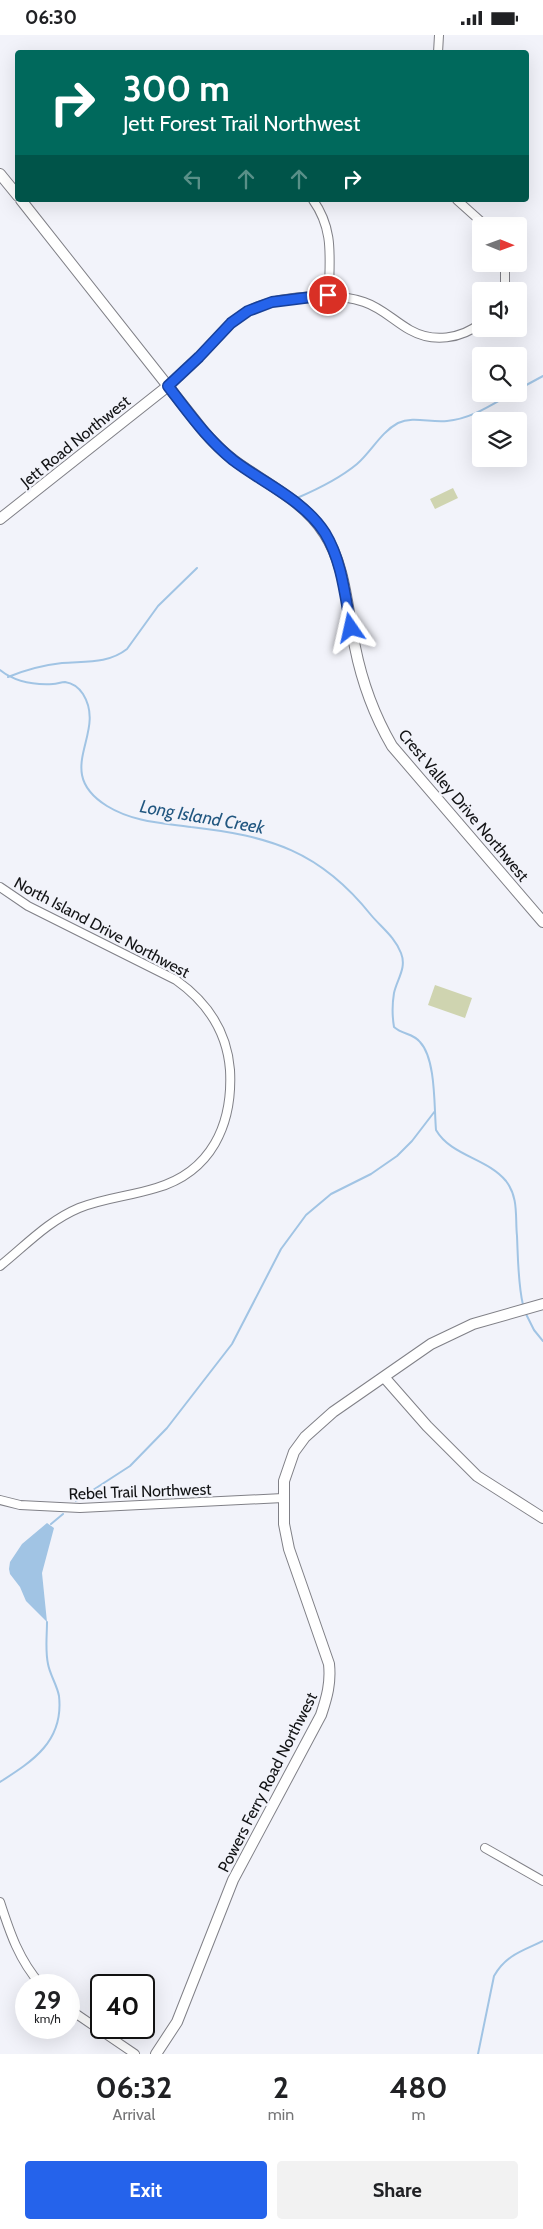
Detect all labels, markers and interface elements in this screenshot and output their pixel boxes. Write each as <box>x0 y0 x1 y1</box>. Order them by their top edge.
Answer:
text: 06:30 <box>25 6 77 29</box>
text: 300 m <box>123 67 230 110</box>
icon: right <box>40 70 105 135</box>
text: Jett Forest Trail Northwest <box>123 110 360 137</box>
icon: left <box>179 165 207 193</box>
icon: ahead <box>232 165 260 193</box>
icon: ahead <box>285 165 313 193</box>
icon: right <box>338 165 366 193</box>
north arrow <box>472 217 528 273</box>
map controls <box>472 217 527 467</box>
pin <box>307 274 349 316</box>
icon: arrive <box>314 281 342 309</box>
button: sound <box>472 282 527 337</box>
button: search <box>472 347 527 402</box>
street label: Jett Road Northwest <box>16 391 134 492</box>
button: layers <box>472 412 527 467</box>
position arrow <box>324 601 376 653</box>
street label: Crest Valley Drive Northwest <box>394 725 533 886</box>
water label: Long Island Creek <box>138 795 267 839</box>
street label: North Island Drive Northwest <box>11 873 193 982</box>
street label: Rebel Trail Northwest <box>68 1479 212 1503</box>
street label: Powers Ferry Road Northwest <box>214 1689 321 1875</box>
speed limit sign: 40 <box>90 1974 155 2039</box>
text: 29 <box>34 1985 61 2015</box>
text: km/h <box>34 2011 61 2026</box>
text: 06:32 <box>95 2069 172 2106</box>
text: 2 <box>273 2069 289 2106</box>
text: 480 <box>390 2069 448 2106</box>
text: Arrival <box>113 2105 155 2124</box>
text: min <box>268 2105 294 2124</box>
text: m <box>412 2105 426 2124</box>
button: Exit <box>25 2161 267 2219</box>
button: Share <box>277 2161 518 2219</box>

